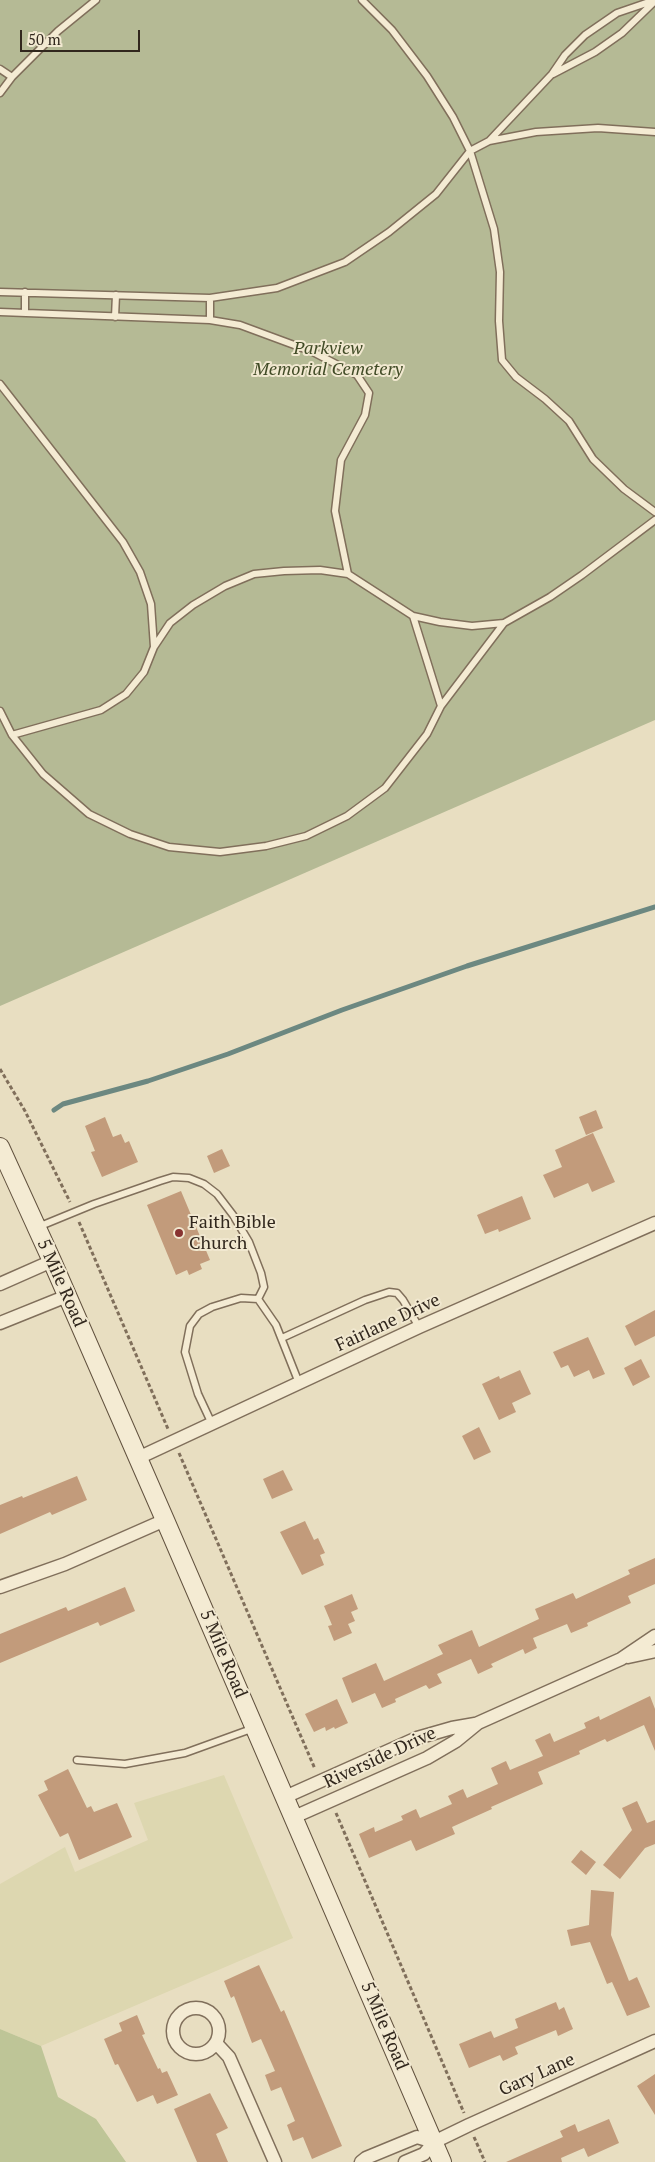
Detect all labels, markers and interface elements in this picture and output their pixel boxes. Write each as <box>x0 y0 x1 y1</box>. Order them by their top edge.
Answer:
scale bar <box>22 20 142 52</box>
text: 50 m <box>28 29 61 49</box>
park label: Parkview Memorial Cemetery <box>253 338 403 380</box>
place label: Faith Bible Church <box>189 1212 276 1254</box>
marker: Faith Bible Church <box>173 1227 185 1239</box>
street label: 5 Mile Road <box>32 1236 90 1330</box>
street label: Fairlane Drive <box>332 1289 444 1357</box>
street label: 5 Mile Road <box>195 1607 251 1701</box>
street label: Riverside Drive <box>321 1723 439 1793</box>
street label: 5 Mile Road <box>356 1979 412 2073</box>
street label: Gary Lane <box>496 2049 578 2101</box>

